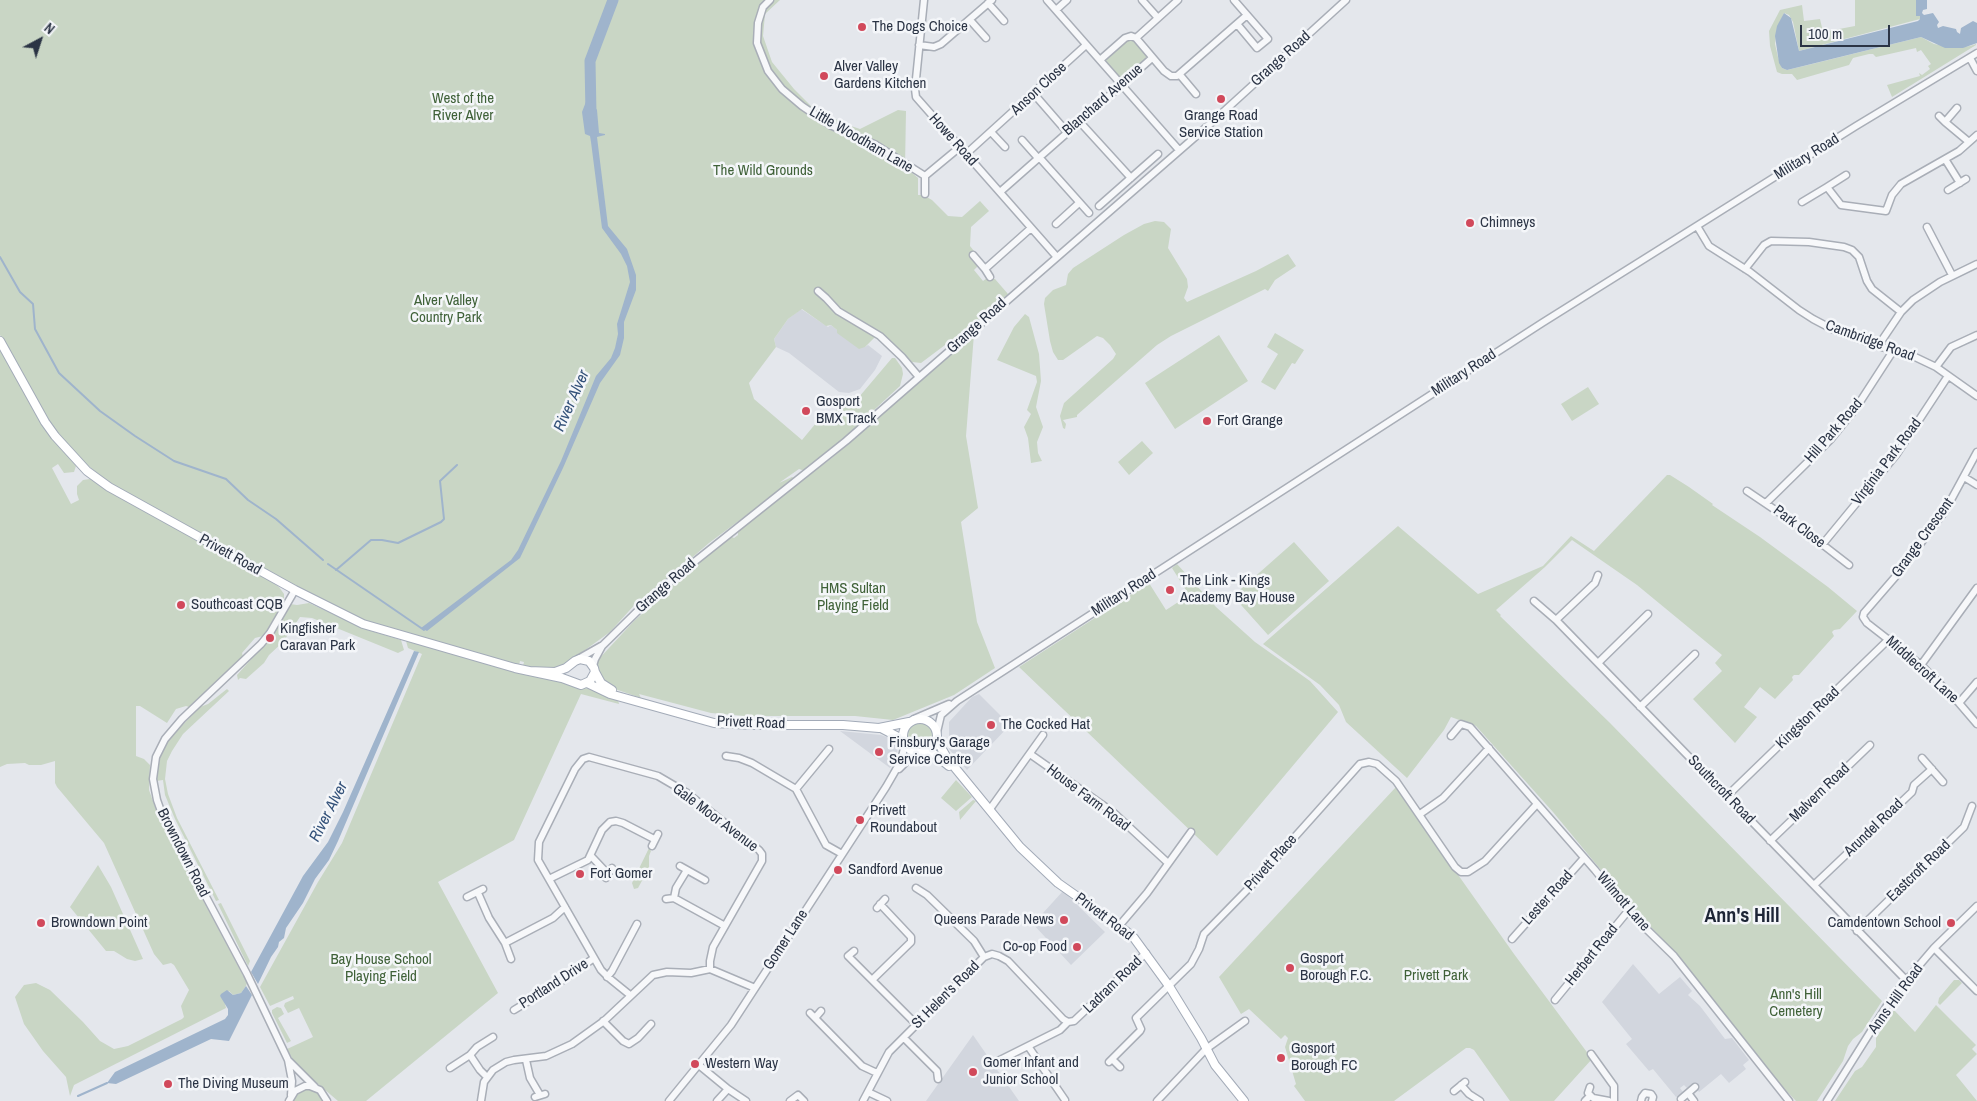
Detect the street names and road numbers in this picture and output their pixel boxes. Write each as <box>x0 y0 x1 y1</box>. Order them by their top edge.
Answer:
street label: Grange Road <box>1248 28 1314 90</box>
street label: Anson Close <box>1007 59 1071 119</box>
street label: Blanchard Avenue <box>1059 60 1147 140</box>
street label: Little Woodham Lane <box>806 103 916 177</box>
street label: Howe Road <box>925 110 981 170</box>
street label: Military Road <box>1771 130 1843 184</box>
street label: Grange Road <box>944 295 1010 357</box>
street label: Cambridge Road <box>1823 317 1917 365</box>
street label: Military Road <box>1428 346 1500 400</box>
street label: Hill Park Road <box>1801 395 1867 467</box>
street label: Virginia Park Road <box>1848 415 1926 509</box>
street label: Grange Crescent <box>1888 495 1958 581</box>
street label: Park Close <box>1770 502 1828 552</box>
street label: Privett Road <box>196 531 264 579</box>
street label: Grange Road <box>632 555 700 617</box>
street label: Military Road <box>1088 566 1160 620</box>
street label: Middlecroft Lane <box>1882 633 1962 707</box>
street label: Kingston Road <box>1772 683 1844 753</box>
street label: Privett Road <box>717 713 785 733</box>
street label: Southcroft Road <box>1684 752 1758 828</box>
street label: Malvern Road <box>1786 760 1854 826</box>
street label: House Farm Road <box>1043 761 1133 835</box>
street label: Gale Moor Avenue <box>669 780 761 856</box>
street label: Arundel Road <box>1841 795 1907 861</box>
street label: Browndown Road <box>153 806 213 900</box>
street label: Privett Place <box>1241 831 1301 895</box>
street label: Eastcroft Road <box>1883 836 1955 906</box>
street label: Lester Road <box>1519 867 1577 929</box>
street label: Wilmott Lane <box>1592 869 1654 935</box>
street label: Privett Road <box>1071 889 1137 945</box>
street label: Gomer Lane <box>760 906 812 974</box>
street label: Herbert Road <box>1562 921 1622 989</box>
street label: Ladram Road <box>1080 953 1146 1017</box>
street label: Portland Drive <box>516 955 592 1013</box>
street label: St Helen's Road <box>908 957 984 1033</box>
street label: Anns Hill Road <box>1865 961 1927 1037</box>

